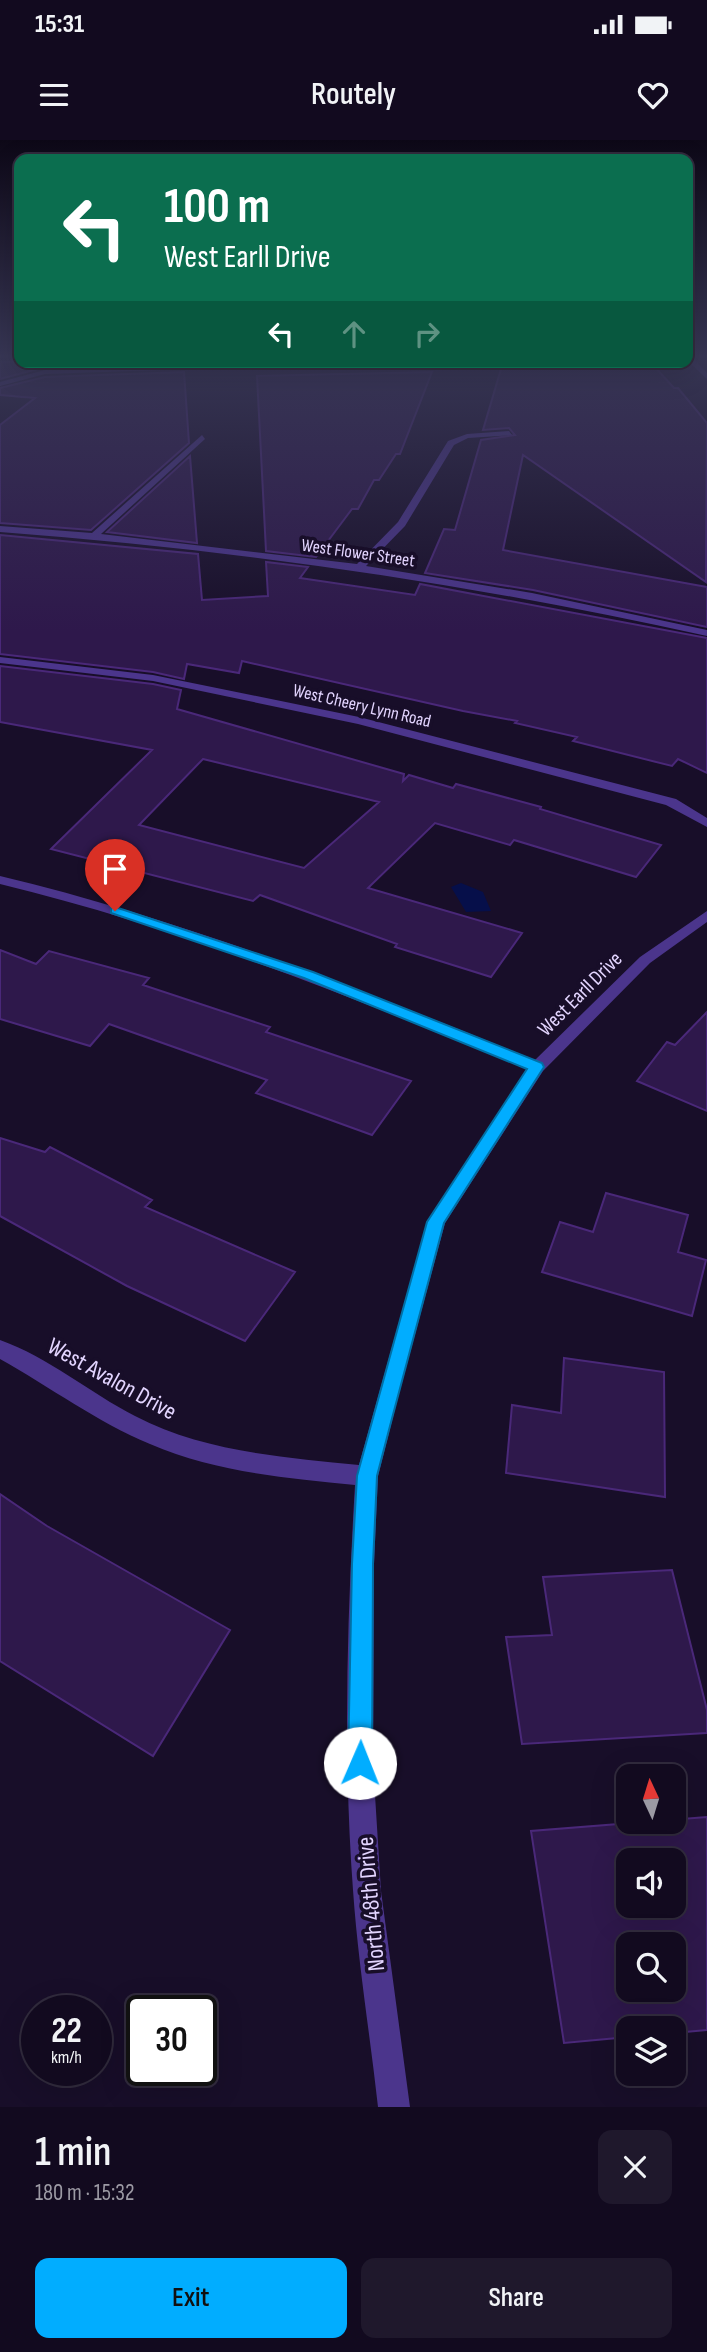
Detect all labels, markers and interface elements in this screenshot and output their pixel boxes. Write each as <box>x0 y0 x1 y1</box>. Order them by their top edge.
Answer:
text: 15:31 <box>35 9 84 40</box>
text: Routely <box>311 75 396 114</box>
icon: menu <box>35 76 73 114</box>
icon: heart <box>634 76 672 114</box>
text: 100 m <box>164 178 270 237</box>
icon: left <box>49 182 140 273</box>
text: West Earll Drive <box>164 238 331 277</box>
icon: left <box>262 315 300 353</box>
icon: ahead <box>335 315 373 353</box>
icon: right <box>408 315 446 353</box>
street label: West Flower Street <box>300 535 417 571</box>
street label: West Cheery Lynn Road <box>291 680 433 732</box>
pin <box>85 839 145 911</box>
icon: arrive <box>96 850 134 888</box>
street label: West Earll Drive <box>533 947 627 1041</box>
street label: West Avalon Drive <box>42 1332 182 1426</box>
position arrow <box>323 1726 397 1800</box>
north arrow <box>616 1764 686 1834</box>
map controls <box>616 1764 686 2086</box>
street label: North 48th Drive <box>351 1836 391 1972</box>
button: sound <box>616 1848 686 1918</box>
button: search <box>616 1932 686 2002</box>
speed limit sign: 30 <box>126 1995 217 2086</box>
text: 22 <box>51 2010 82 2053</box>
button: layers <box>616 2016 686 2086</box>
text: km/h <box>51 2047 82 2068</box>
text: 1 min <box>35 2127 111 2178</box>
button: close <box>598 2130 672 2204</box>
text: 180 m · 15:32 <box>35 2179 134 2207</box>
button: Exit <box>35 2258 347 2338</box>
button: Share <box>361 2258 672 2338</box>

